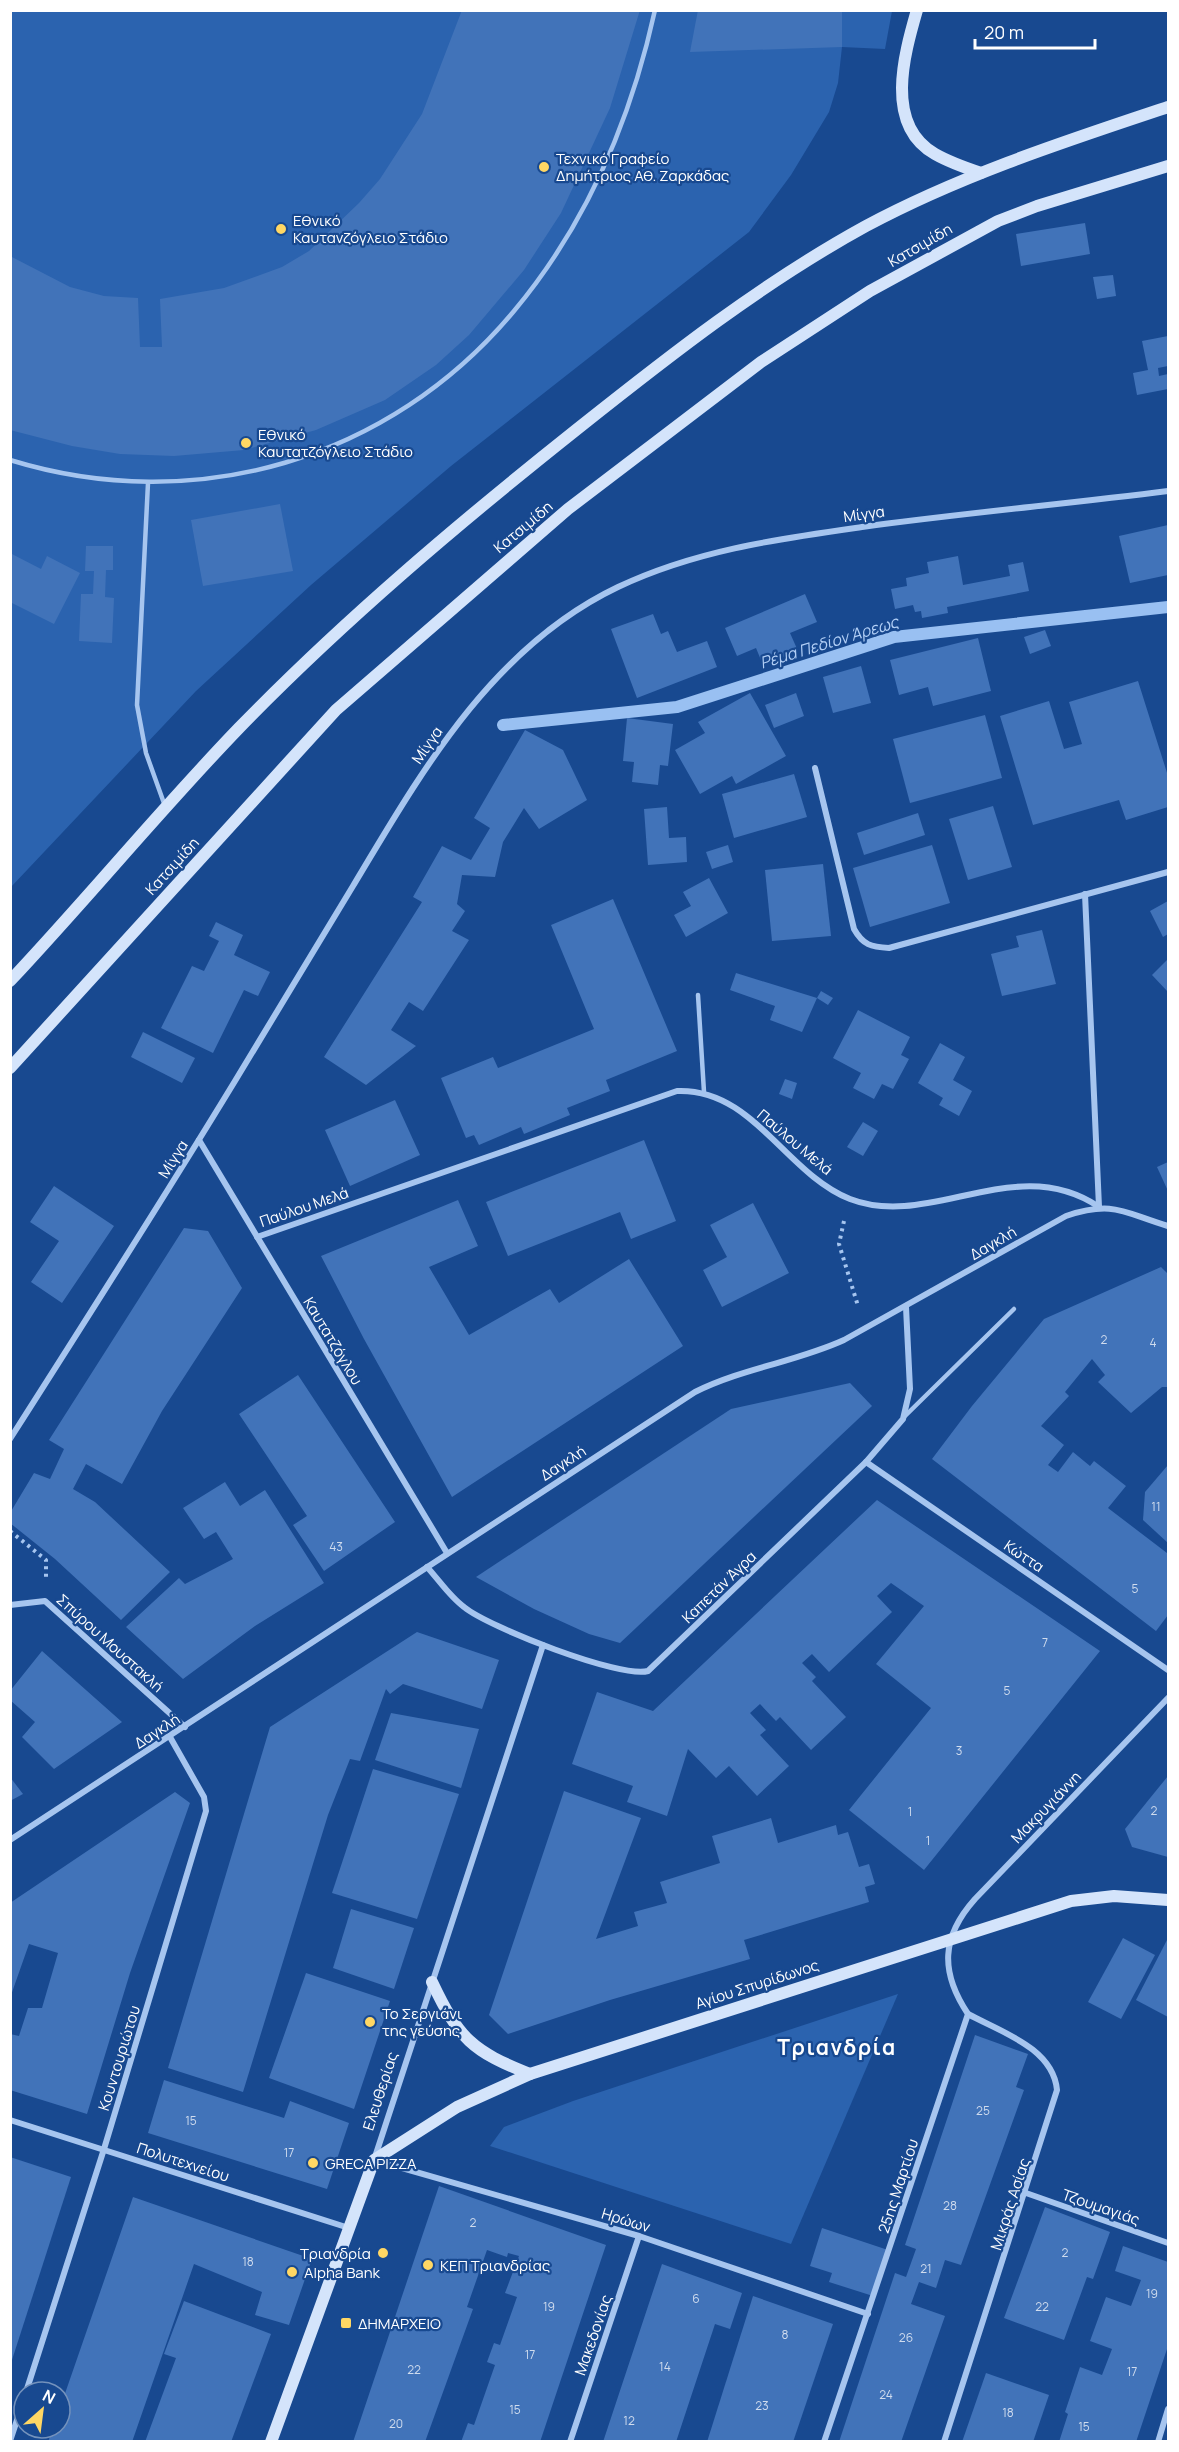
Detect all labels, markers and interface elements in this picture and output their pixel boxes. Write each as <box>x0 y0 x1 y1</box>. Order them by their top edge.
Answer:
scale bar <box>975 12 1095 50</box>
text: 20 m <box>984 20 1024 44</box>
place label: Τεχνικό Γραφείο Δημήτριος Αθ. Ζαρκάδας <box>556 148 729 186</box>
marker: Τεχνικό Γραφείο Δημήτριος Αθ. Ζαρκάδας <box>537 160 551 174</box>
place label: Εθνικό Καυτανζόγλειο Στάδιο <box>293 210 448 248</box>
street label: Κατσιμίδη <box>884 218 956 272</box>
marker: Εθνικό Καυτανζόγλειο Στάδιο <box>274 222 288 236</box>
place label: Εθνικό Καυτατζόγλειο Στάδιο <box>258 424 413 462</box>
marker: Εθνικό Καυτατζόγλειο Στάδιο <box>239 436 253 450</box>
street label: Κατσιμίδη <box>489 496 557 558</box>
street label: Μίγγα <box>842 501 886 527</box>
water label: Ρέμα Πεδίον Άρεως <box>757 610 902 674</box>
street label: Μίγγα <box>407 722 447 768</box>
street label: Κατσιμίδη <box>140 833 204 899</box>
street label: Παύλου Μελά <box>753 1104 837 1180</box>
street label: Μίγγα <box>153 1136 193 1182</box>
street label: Παύλου Μελά <box>257 1182 351 1232</box>
street label: Δαγκλή <box>966 1221 1020 1265</box>
street label: Καυτατζόγλου <box>299 1293 367 1389</box>
house number: 2 <box>1101 1331 1108 1348</box>
house number: 4 <box>1149 1334 1157 1351</box>
street label: Δαγκλή <box>536 1440 590 1486</box>
house number: 11 <box>1151 1498 1161 1515</box>
street label: Κώττα <box>1000 1535 1048 1577</box>
house number: 43 <box>329 1538 343 1555</box>
street label: Καπετάν Άγρα <box>677 1546 761 1628</box>
house number: 5 <box>1132 1580 1139 1597</box>
street label: Σπύρου Μουστακλή <box>52 1589 168 1697</box>
house number: 7 <box>1042 1634 1048 1651</box>
house number: 5 <box>1004 1682 1011 1699</box>
street label: Δαγκλή <box>130 1708 184 1754</box>
house number: 3 <box>956 1742 962 1759</box>
street label: Μακρυγιάννη <box>1006 1766 1086 1848</box>
house number: 2 <box>1151 1802 1158 1819</box>
house number: 1 <box>908 1803 912 1820</box>
house number: 1 <box>926 1832 930 1849</box>
street label: Αγίου Σπυρίδωνος <box>692 1954 822 2014</box>
street label: Κουντουριώτου <box>93 2003 145 2113</box>
place label: Το Σεργιάνι της γεύσης <box>382 2003 462 2041</box>
marker: Το Σεργιάνι της γεύσης <box>363 2015 377 2029</box>
district label: Τριανδρία <box>777 2033 897 2061</box>
street label: Ελευθερίας <box>357 2049 403 2133</box>
house number: 25 <box>976 2102 990 2119</box>
house number: 15 <box>185 2112 197 2129</box>
street label: 25ης Μαρτίου <box>873 2136 923 2236</box>
street label: Πολυτεχνείου <box>134 2137 232 2187</box>
house number: 17 <box>284 2144 294 2161</box>
place label: GRECA PIZZA <box>325 2153 417 2174</box>
street label: Μικράς Ασίας <box>985 2155 1035 2253</box>
marker: GRECA PIZZA <box>306 2156 320 2170</box>
street label: Τζουμαγιάς <box>1059 2184 1143 2230</box>
house number: 28 <box>943 2197 957 2214</box>
street label: Ηρώων <box>599 2203 653 2237</box>
house number: 2 <box>470 2214 477 2231</box>
place label: Τριανδρία <box>300 2243 371 2264</box>
house number: 2 <box>1062 2244 1069 2261</box>
marker: Τριανδρία <box>376 2246 390 2260</box>
house number: 18 <box>242 2253 254 2270</box>
place label: ΚΕΠ Τριανδρίας <box>440 2255 550 2276</box>
marker: ΚΕΠ Τριανδρίας <box>421 2258 435 2272</box>
house number: 21 <box>920 2260 932 2277</box>
place label: Alpha Bank <box>304 2262 381 2283</box>
marker: Alpha Bank <box>285 2265 299 2279</box>
house number: 19 <box>1146 2285 1158 2302</box>
house number: 6 <box>692 2290 700 2307</box>
street label: Μακεδονίας <box>569 2292 617 2378</box>
house number: 19 <box>543 2298 555 2315</box>
house number: 22 <box>1035 2298 1049 2315</box>
place label: ΔΗΜΑΡΧΕΙΟ <box>358 2313 441 2334</box>
marker: ΔΗΜΑΡΧΕΙΟ <box>339 2316 353 2330</box>
house number: 8 <box>782 2326 789 2343</box>
house number: 26 <box>899 2329 913 2346</box>
house number: 17 <box>525 2346 535 2363</box>
house number: 14 <box>659 2358 671 2375</box>
house number: 22 <box>407 2361 421 2378</box>
house number: 17 <box>1127 2363 1137 2380</box>
north arrow <box>12 2380 72 2440</box>
text: N <box>39 2384 59 2409</box>
house number: 24 <box>879 2386 893 2403</box>
house number: 23 <box>755 2397 769 2414</box>
house number: 15 <box>509 2401 521 2418</box>
house number: 18 <box>1002 2404 1014 2421</box>
house number: 12 <box>623 2412 635 2429</box>
house number: 20 <box>389 2415 403 2432</box>
house number: 15 <box>1078 2418 1090 2435</box>

